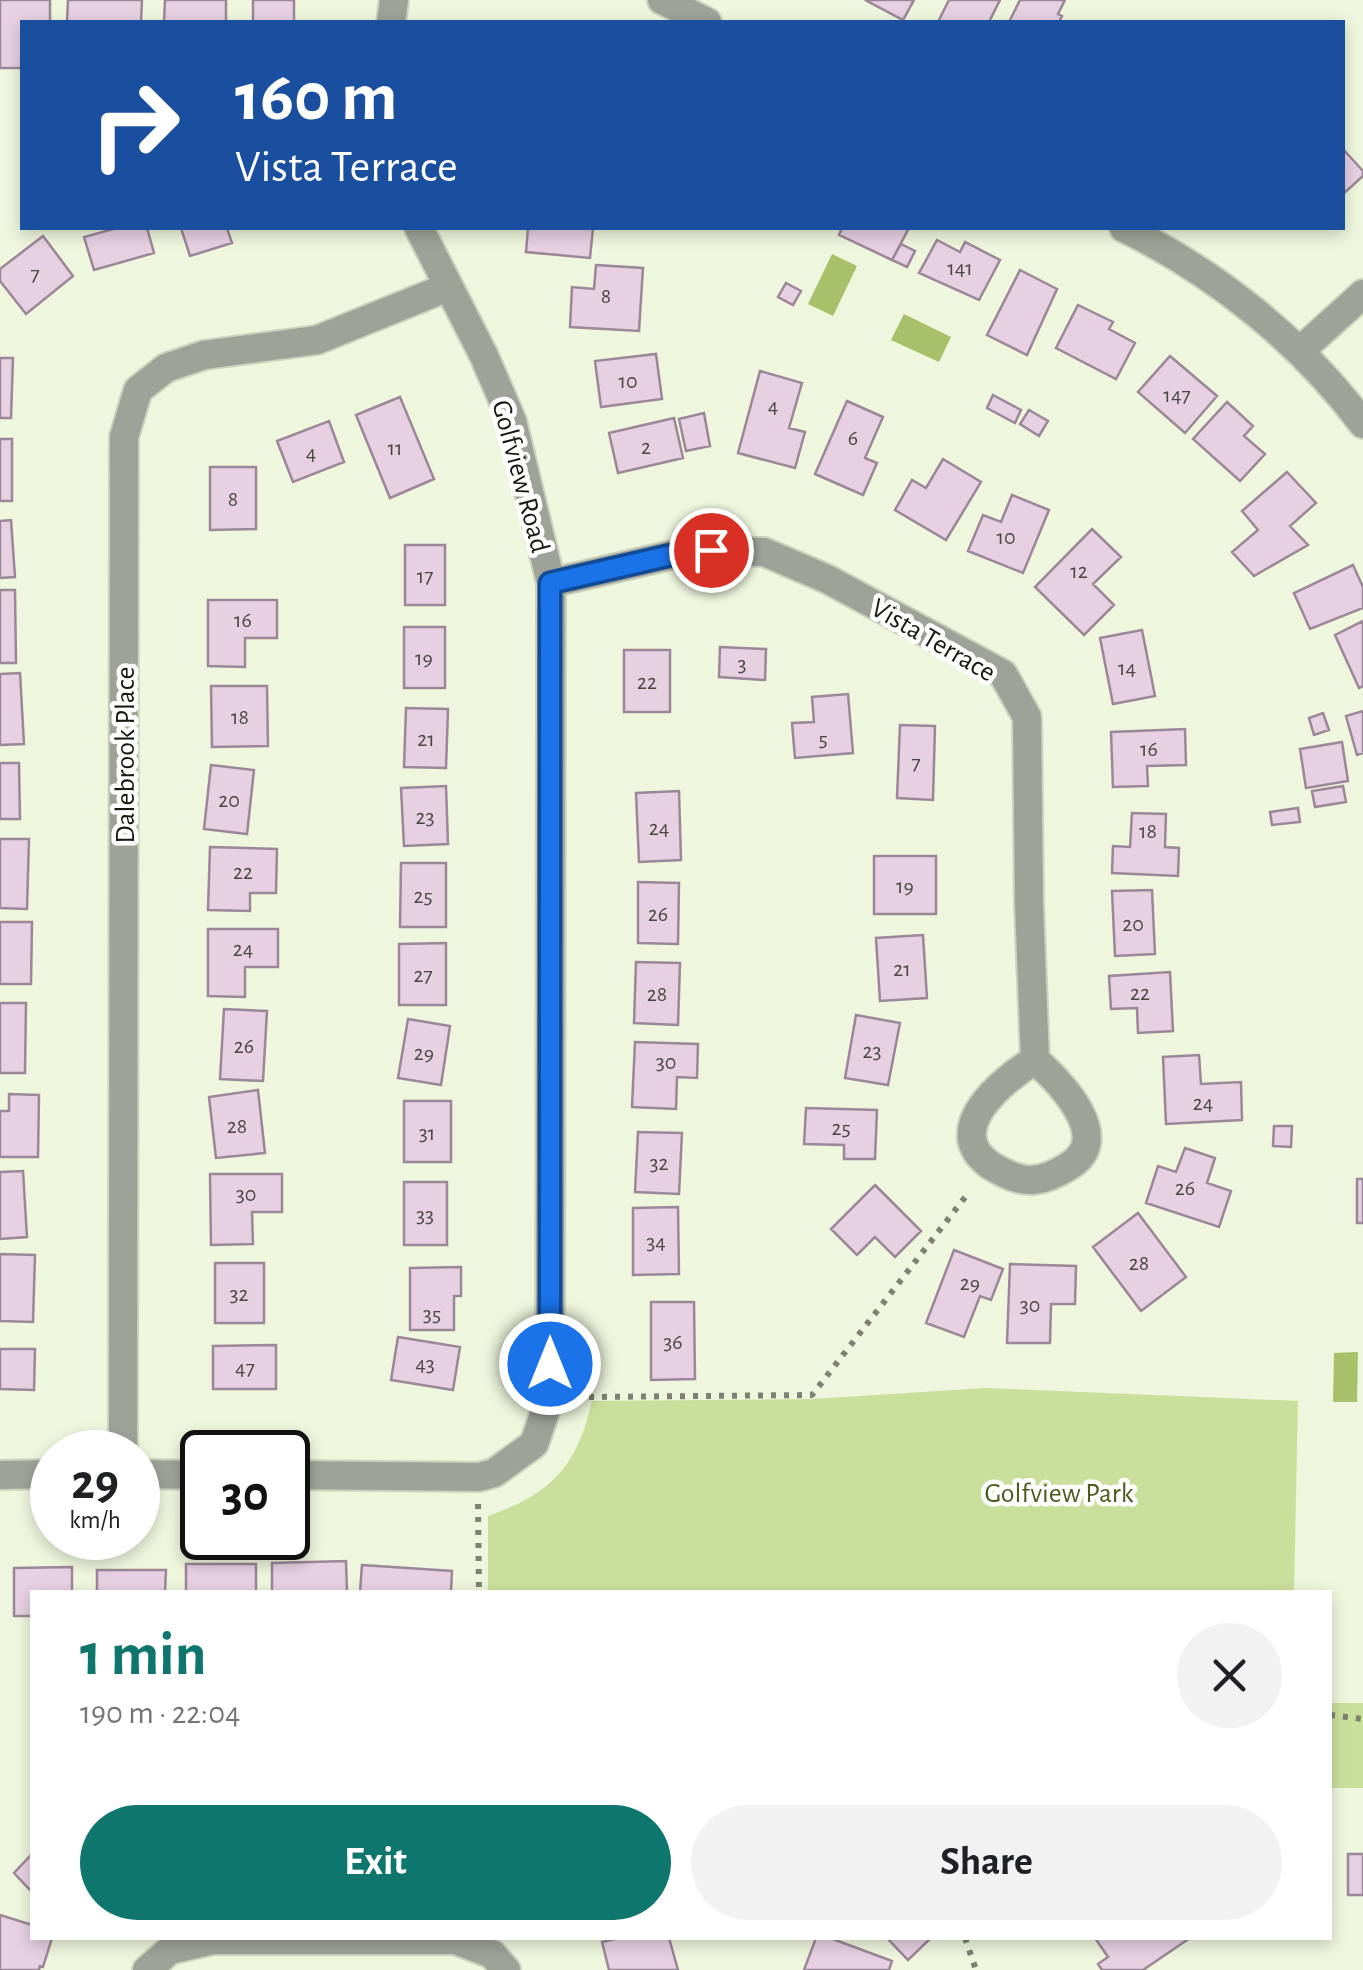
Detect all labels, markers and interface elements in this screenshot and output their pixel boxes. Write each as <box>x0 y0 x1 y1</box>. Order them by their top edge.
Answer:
icon: right <box>70 60 200 190</box>
text: 160 m <box>235 63 398 133</box>
text: Vista Terrace <box>235 145 458 190</box>
house number: 141 <box>947 257 973 279</box>
house number: 7 <box>30 263 40 285</box>
house number: 8 <box>601 285 611 307</box>
house number: 10 <box>618 370 638 392</box>
house number: 147 <box>1163 384 1191 406</box>
house number: 4 <box>768 395 778 417</box>
street label: Golfview Road <box>486 397 554 556</box>
house number: 6 <box>848 427 858 449</box>
house number: 2 <box>641 436 651 458</box>
house number: 11 <box>387 437 403 459</box>
house number: 4 <box>306 442 316 464</box>
house number: 8 <box>228 488 238 510</box>
pin <box>669 508 754 593</box>
icon: arrive <box>684 523 739 578</box>
house number: 10 <box>996 526 1016 548</box>
house number: 12 <box>1070 560 1088 582</box>
house number: 17 <box>417 565 433 587</box>
street label: Vista Terrace <box>866 594 1000 688</box>
house number: 16 <box>234 609 252 631</box>
house number: 19 <box>415 647 433 669</box>
house number: 3 <box>737 653 747 675</box>
house number: 14 <box>1118 657 1136 679</box>
street label: Dalebrook Place <box>112 667 140 843</box>
house number: 22 <box>637 671 657 693</box>
house number: 18 <box>231 706 249 728</box>
house number: 21 <box>417 728 435 750</box>
house number: 5 <box>818 728 828 750</box>
house number: 16 <box>1140 738 1158 760</box>
house number: 7 <box>911 752 921 774</box>
house number: 20 <box>218 789 240 811</box>
house number: 23 <box>415 806 435 828</box>
house number: 24 <box>649 817 669 839</box>
house number: 18 <box>1139 820 1157 842</box>
house number: 22 <box>233 861 253 883</box>
house number: 19 <box>896 875 914 897</box>
house number: 25 <box>413 885 433 907</box>
house number: 26 <box>648 903 668 925</box>
house number: 20 <box>1122 913 1144 935</box>
house number: 24 <box>233 938 253 960</box>
house number: 21 <box>893 958 911 980</box>
house number: 27 <box>413 964 433 986</box>
house number: 22 <box>1130 982 1150 1004</box>
house number: 28 <box>647 983 667 1005</box>
house number: 26 <box>234 1035 254 1057</box>
house number: 23 <box>862 1040 882 1062</box>
house number: 29 <box>414 1042 434 1064</box>
house number: 30 <box>656 1051 676 1073</box>
house number: 24 <box>1193 1092 1213 1114</box>
house number: 28 <box>227 1115 247 1137</box>
house number: 25 <box>831 1117 851 1139</box>
house number: 31 <box>419 1122 435 1144</box>
house number: 32 <box>649 1152 669 1174</box>
house number: 26 <box>1175 1177 1195 1199</box>
house number: 30 <box>236 1183 256 1205</box>
house number: 33 <box>416 1204 434 1226</box>
house number: 34 <box>646 1231 666 1253</box>
house number: 28 <box>1129 1252 1149 1274</box>
house number: 29 <box>960 1272 980 1294</box>
house number: 32 <box>229 1283 249 1305</box>
house number: 30 <box>1020 1294 1040 1316</box>
house number: 35 <box>423 1303 441 1325</box>
position arrow <box>498 1312 602 1416</box>
house number: 36 <box>663 1331 683 1353</box>
house number: 43 <box>415 1353 435 1375</box>
house number: 47 <box>235 1357 255 1379</box>
speed limit sign: 30 <box>180 1430 310 1560</box>
text: 29 <box>71 1458 119 1508</box>
park label: Golfview Park <box>984 1480 1134 1508</box>
text: km/h <box>69 1508 121 1533</box>
button: close <box>1177 1623 1282 1728</box>
text: 1 min <box>80 1626 206 1686</box>
text: 190 m · 22:04 <box>80 1697 240 1729</box>
button: Exit <box>80 1805 671 1920</box>
button: Share <box>691 1805 1282 1920</box>

